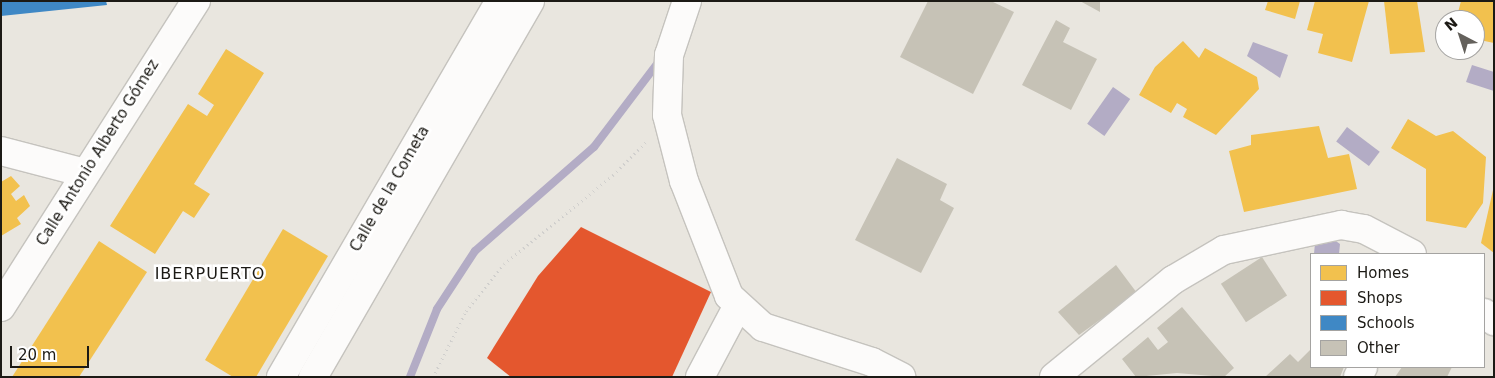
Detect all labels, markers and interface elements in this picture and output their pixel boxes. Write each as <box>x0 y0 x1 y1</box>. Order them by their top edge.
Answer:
north arrow <box>1435 10 1485 60</box>
text: N <box>1441 14 1461 34</box>
street label: Calle Antonio Alberto Gómez <box>33 57 163 249</box>
street label: Calle de la Cometa <box>347 123 433 255</box>
legend <box>1310 253 1485 368</box>
district label: IBERPUERTO <box>153 264 267 284</box>
text: Homes <box>1357 264 1409 282</box>
text: Shops <box>1357 289 1403 307</box>
text: Schools <box>1357 314 1415 332</box>
scale bar <box>12 336 91 368</box>
text: Other <box>1357 339 1400 357</box>
text: 20 m <box>18 346 56 364</box>

